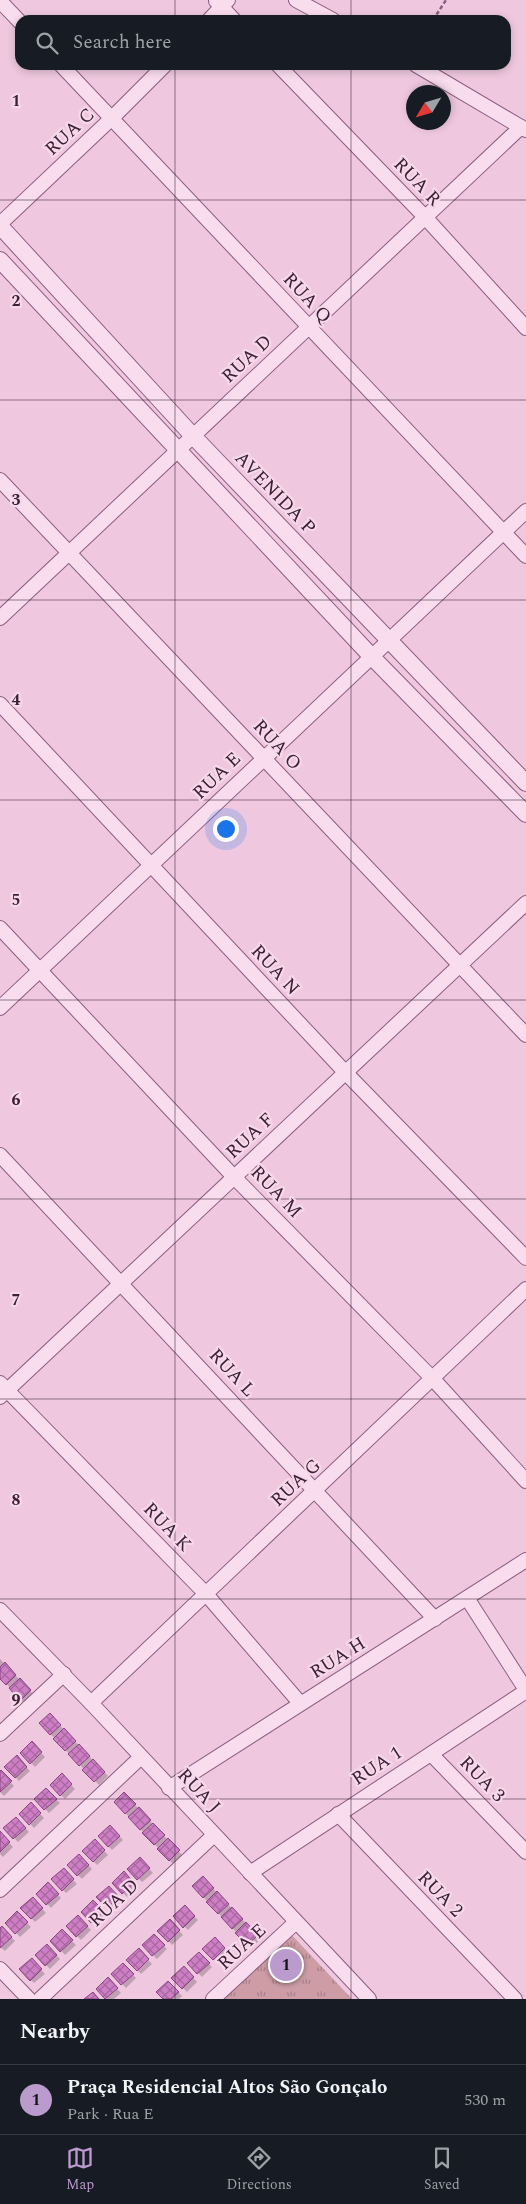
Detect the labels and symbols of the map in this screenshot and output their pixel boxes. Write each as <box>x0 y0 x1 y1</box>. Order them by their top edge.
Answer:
north arrow <box>406 85 451 130</box>
text: 1 <box>12 89 20 113</box>
street label: RUA C <box>38 101 102 163</box>
street label: RUA R <box>386 151 448 213</box>
street label: RUA Q <box>276 266 339 331</box>
text: 2 <box>12 289 21 313</box>
street label: RUA D <box>215 328 279 390</box>
street label: AVENIDA P <box>227 444 323 542</box>
text: 3 <box>12 488 21 512</box>
text: 4 <box>12 688 21 712</box>
street label: RUA O <box>246 713 308 777</box>
street label: RUA E <box>186 745 248 807</box>
your location <box>213 816 239 842</box>
text: 5 <box>12 888 20 912</box>
street label: RUA N <box>244 938 306 1002</box>
text: 6 <box>12 1088 21 1112</box>
street label: RUA F <box>219 1106 281 1166</box>
street label: RUA M <box>243 1159 309 1225</box>
text: 7 <box>12 1288 21 1312</box>
street label: RUA L <box>202 1342 262 1404</box>
street label: RUA G <box>264 1452 328 1514</box>
text: 8 <box>12 1488 21 1512</box>
street label: RUA K <box>136 1496 198 1559</box>
street label: RUA H <box>304 1629 372 1687</box>
text: 9 <box>12 1688 21 1712</box>
street label: RUA 1 <box>346 1739 408 1793</box>
street label: RUA 3 <box>452 1749 512 1809</box>
street label: RUA J <box>170 1762 228 1820</box>
street label: RUA 2 <box>410 1864 470 1924</box>
street label: RUA D <box>82 1872 146 1934</box>
street label: RUA E <box>211 1917 273 1977</box>
pin: 1 <box>270 1946 302 1984</box>

